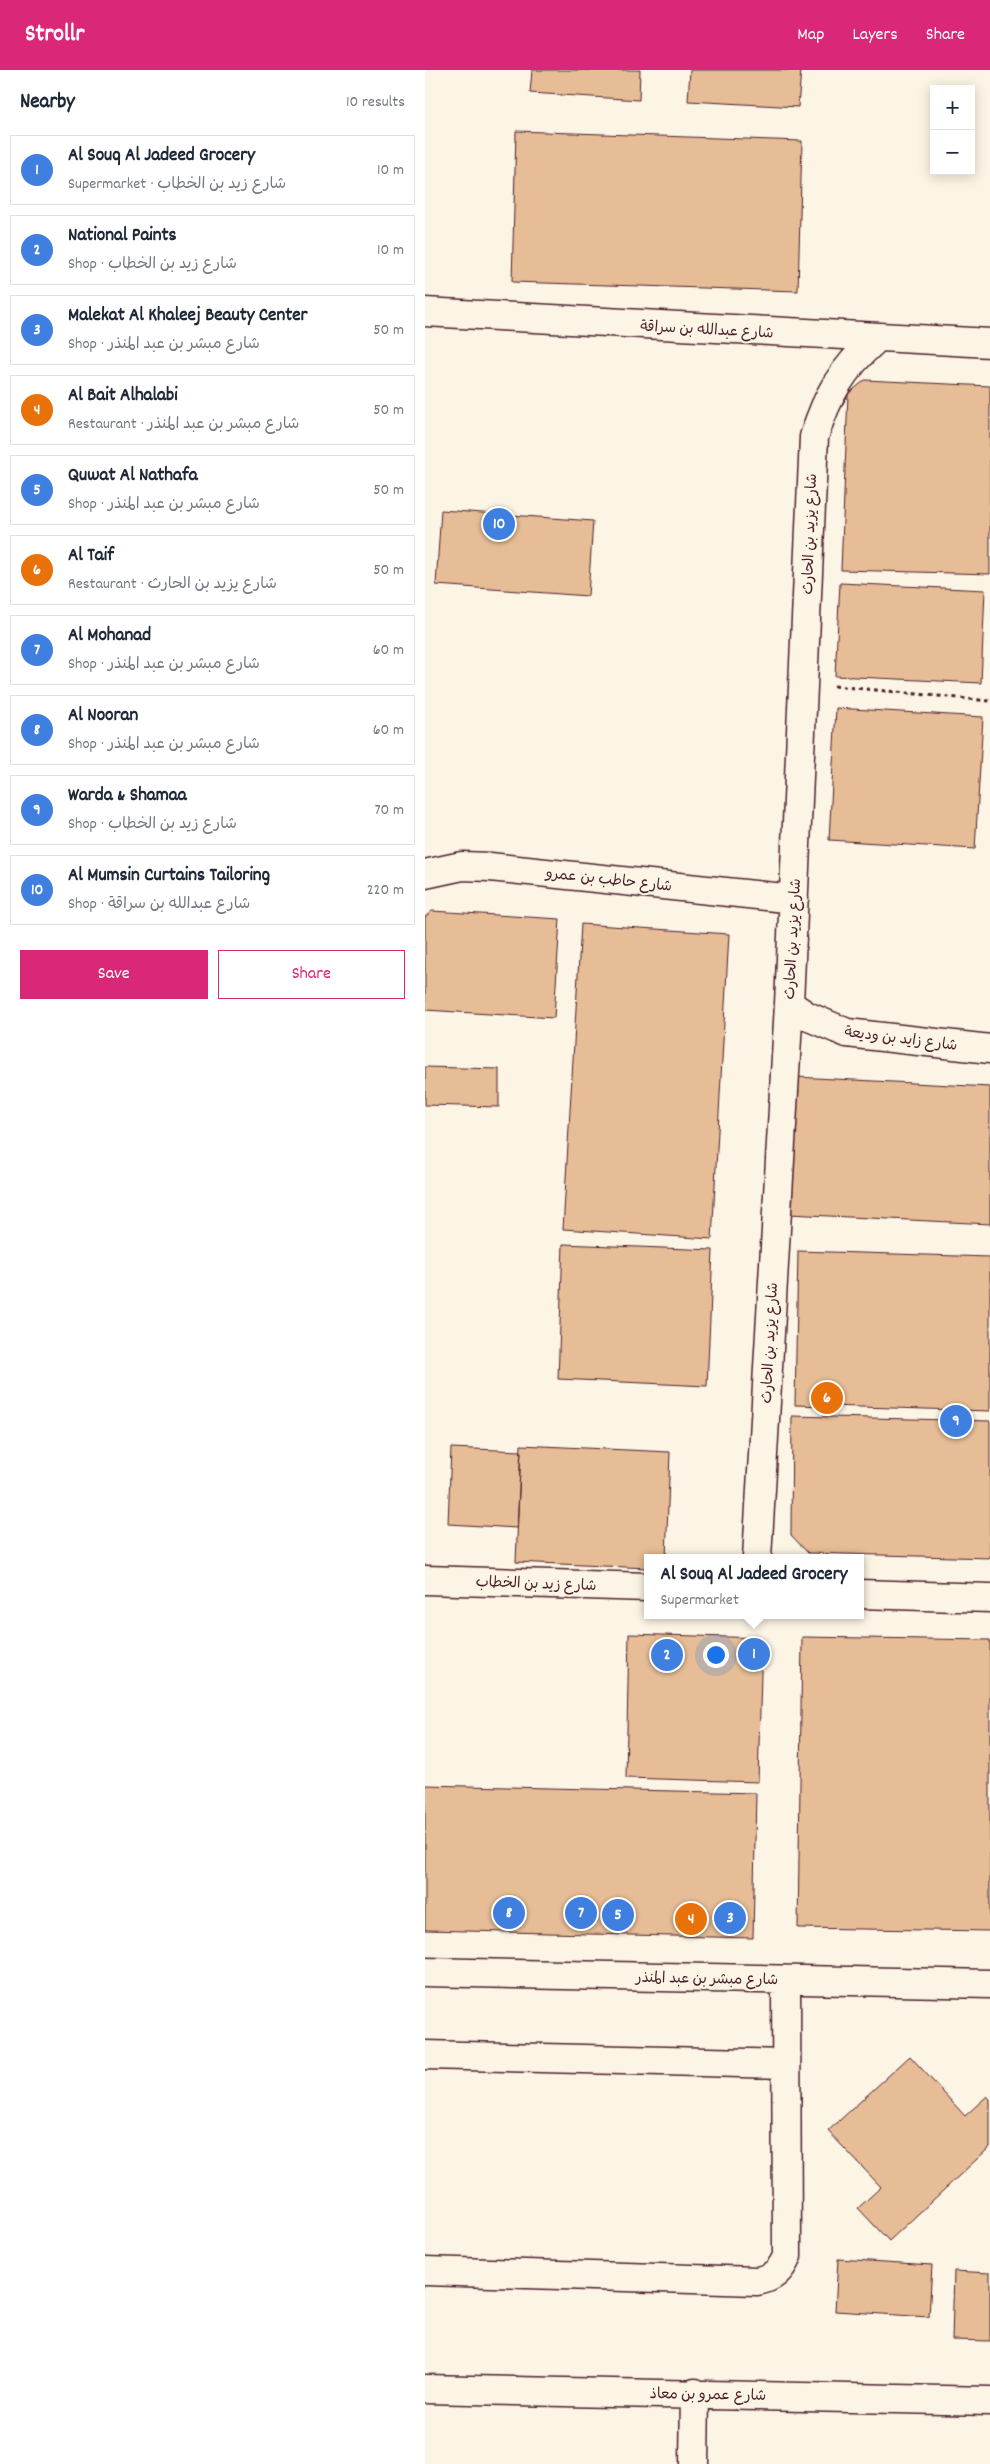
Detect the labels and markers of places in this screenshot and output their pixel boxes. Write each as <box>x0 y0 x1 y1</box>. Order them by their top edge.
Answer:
pin: 10 <box>483 505 515 543</box>
pin: 6 <box>811 1379 843 1417</box>
pin: 9 <box>940 1402 972 1440</box>
pin: 1 <box>738 1635 770 1673</box>
pin: 2 <box>651 1636 683 1674</box>
pin: 8 <box>493 1894 525 1932</box>
pin: 7 <box>565 1894 597 1932</box>
pin: 5 <box>602 1896 634 1934</box>
pin: 3 <box>714 1899 746 1937</box>
pin: 4 <box>675 1900 707 1938</box>

